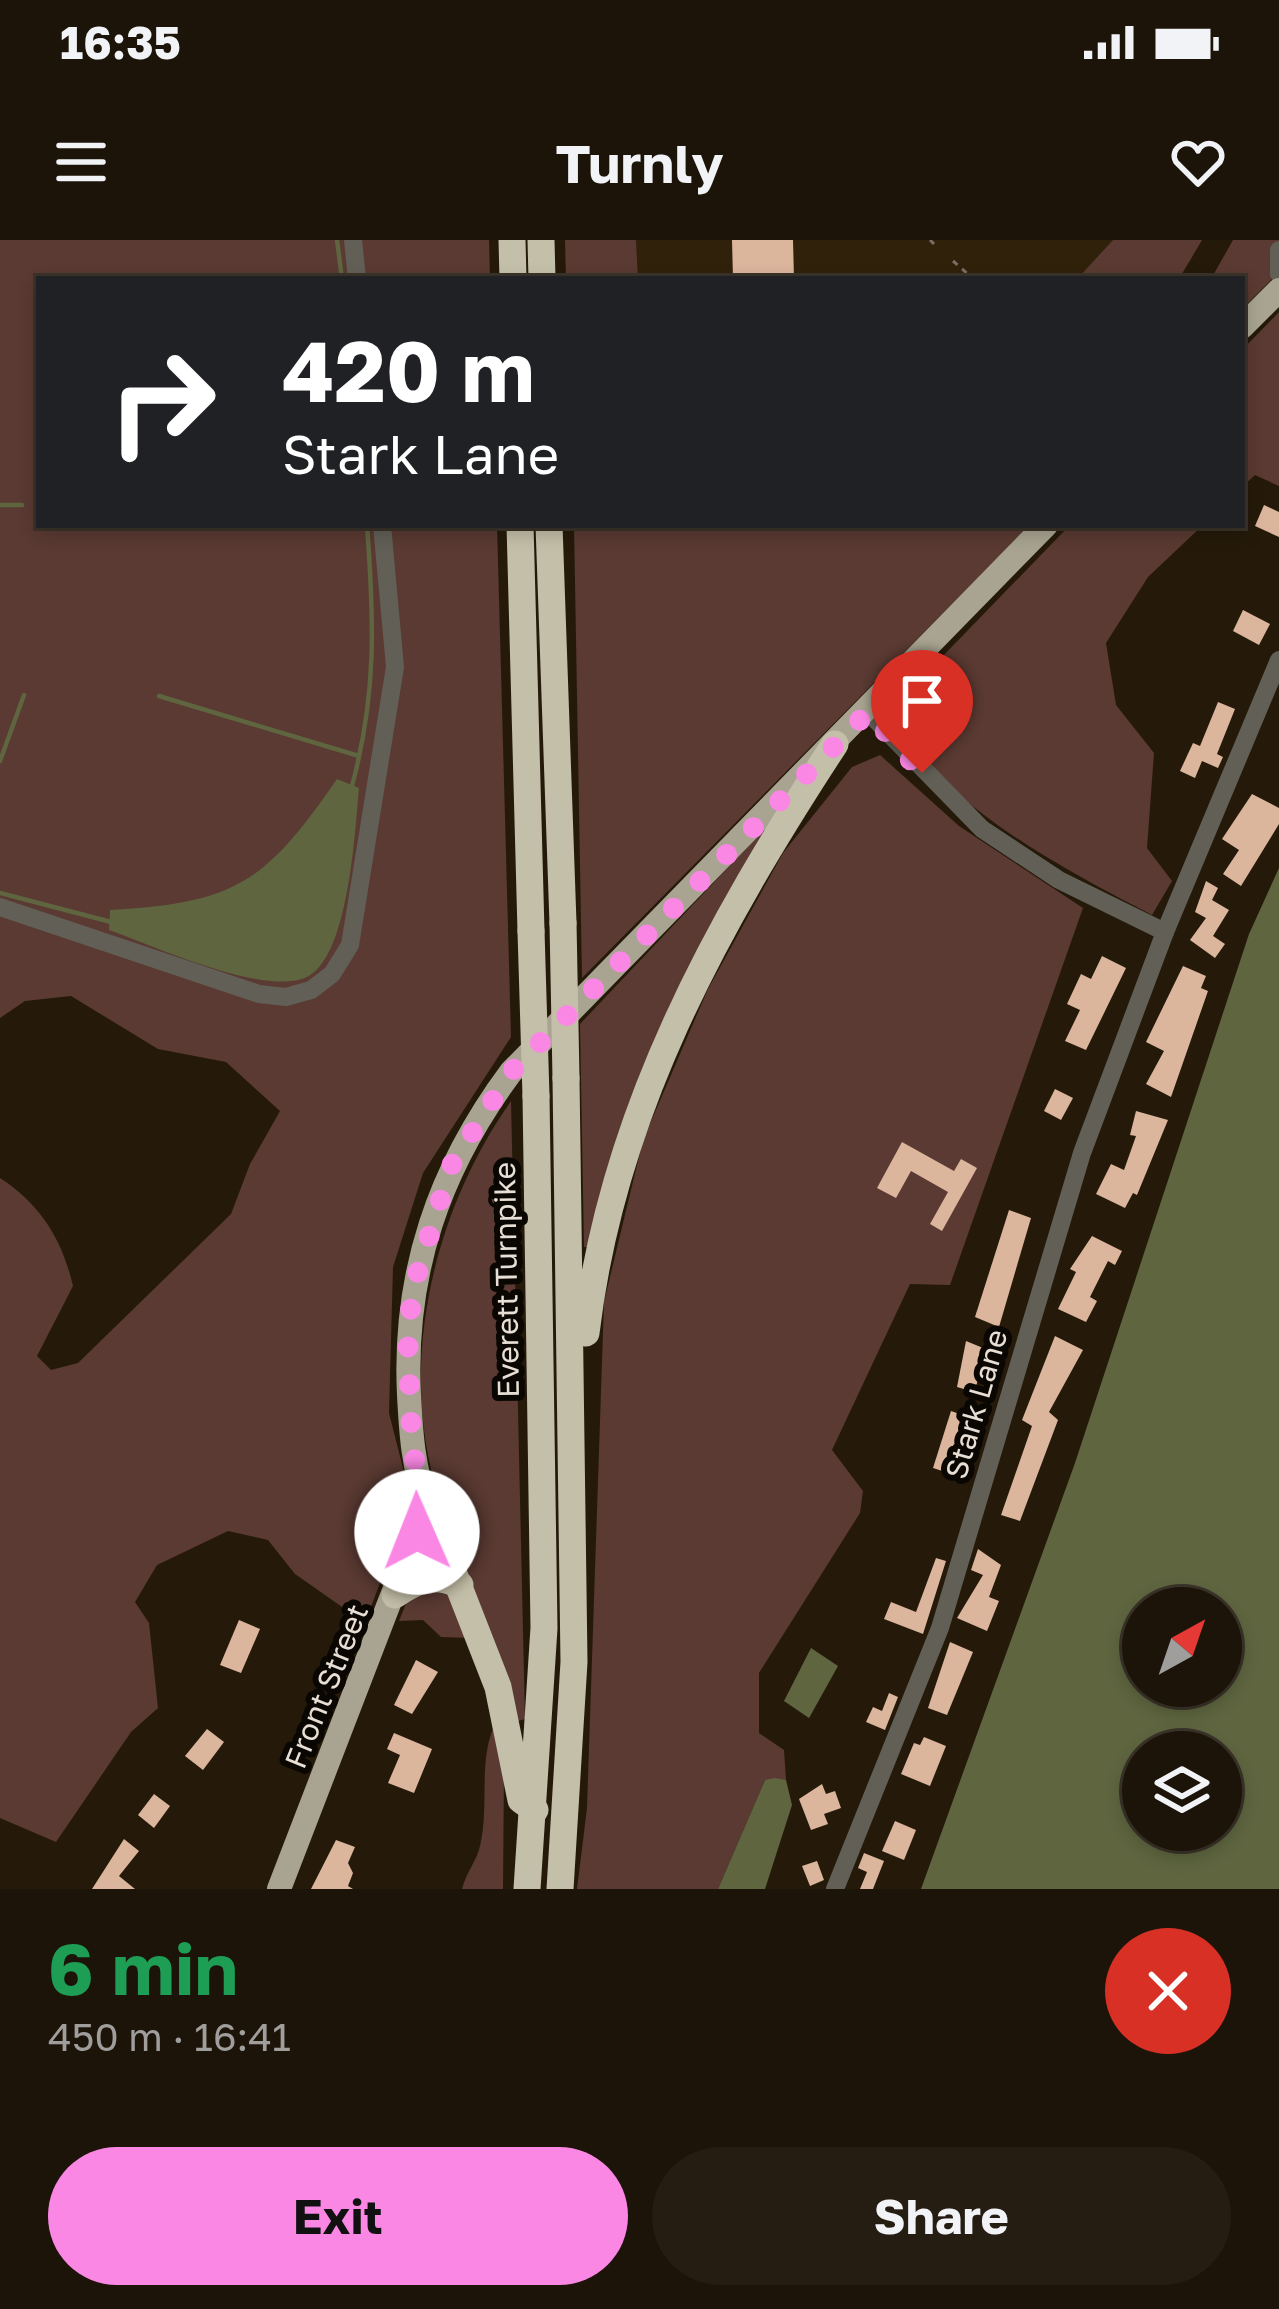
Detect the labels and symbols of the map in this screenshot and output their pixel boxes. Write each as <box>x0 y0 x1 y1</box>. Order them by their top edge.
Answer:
pin <box>871 650 973 773</box>
street label: Everett Turnpike <box>486 1162 526 1398</box>
street label: Stark Lane <box>937 1325 1015 1483</box>
position arrow <box>354 1469 480 1595</box>
north arrow <box>1122 1587 1242 1707</box>
street label: Front Street <box>277 1599 375 1773</box>

